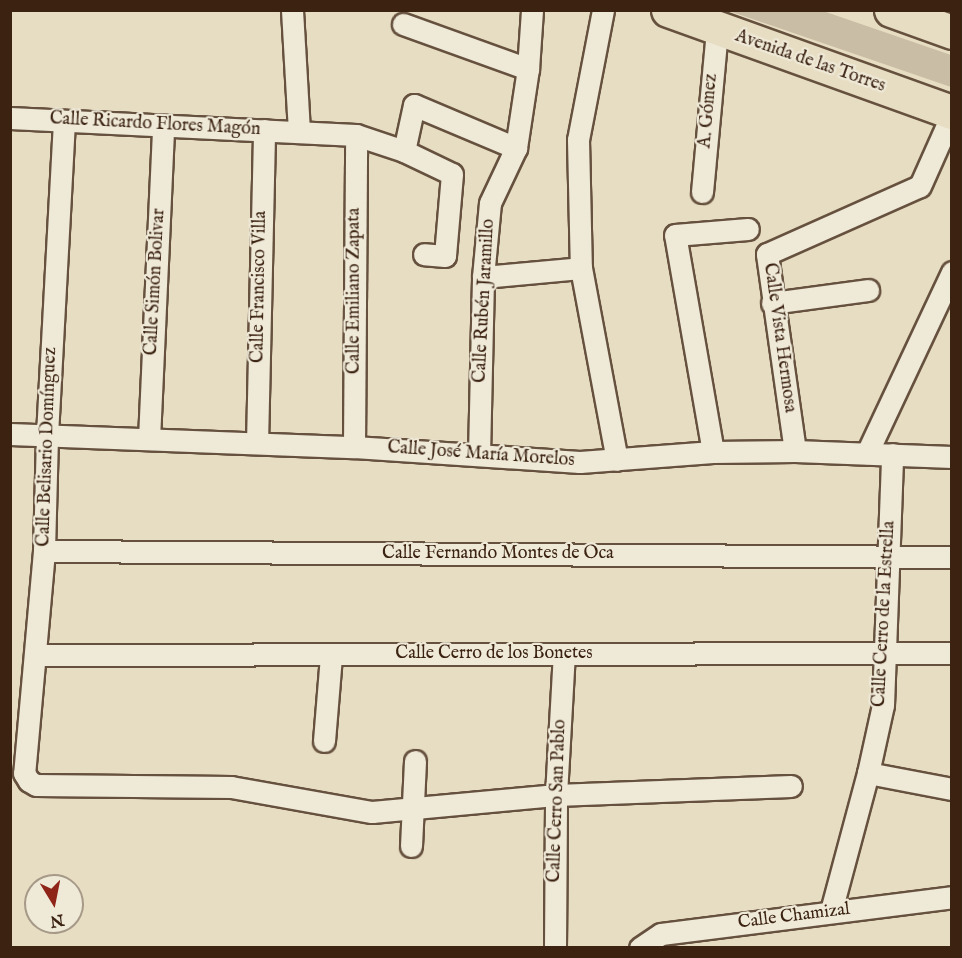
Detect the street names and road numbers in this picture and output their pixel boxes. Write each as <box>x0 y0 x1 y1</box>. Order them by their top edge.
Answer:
street label: Avenida de las Torres <box>732 26 888 98</box>
street label: A. Gómez <box>695 73 723 149</box>
street label: Calle Ricardo Flores Magón <box>49 109 261 141</box>
street label: Calle Simón Bolivar <box>141 208 171 356</box>
street label: Calle Emiliano Zapata <box>344 208 366 374</box>
street label: Calle Francisco Villa <box>248 211 272 363</box>
street label: Calle Rubén Jaramillo <box>470 218 500 384</box>
street label: Calle Vista Hermosa <box>758 262 800 414</box>
street label: Calle Belisario Domínguez <box>34 347 62 547</box>
street label: Calle José María Morelos <box>387 438 575 472</box>
street label: Calle Cerro de la Estrella <box>869 520 901 708</box>
street label: Calle Fernando Montes de Oca <box>382 543 614 565</box>
street label: Calle Cerro de los Bonetes <box>395 643 593 665</box>
street label: Calle Cerro San Pablo <box>544 719 572 883</box>
street label: Calle Chamizal <box>737 899 851 935</box>

